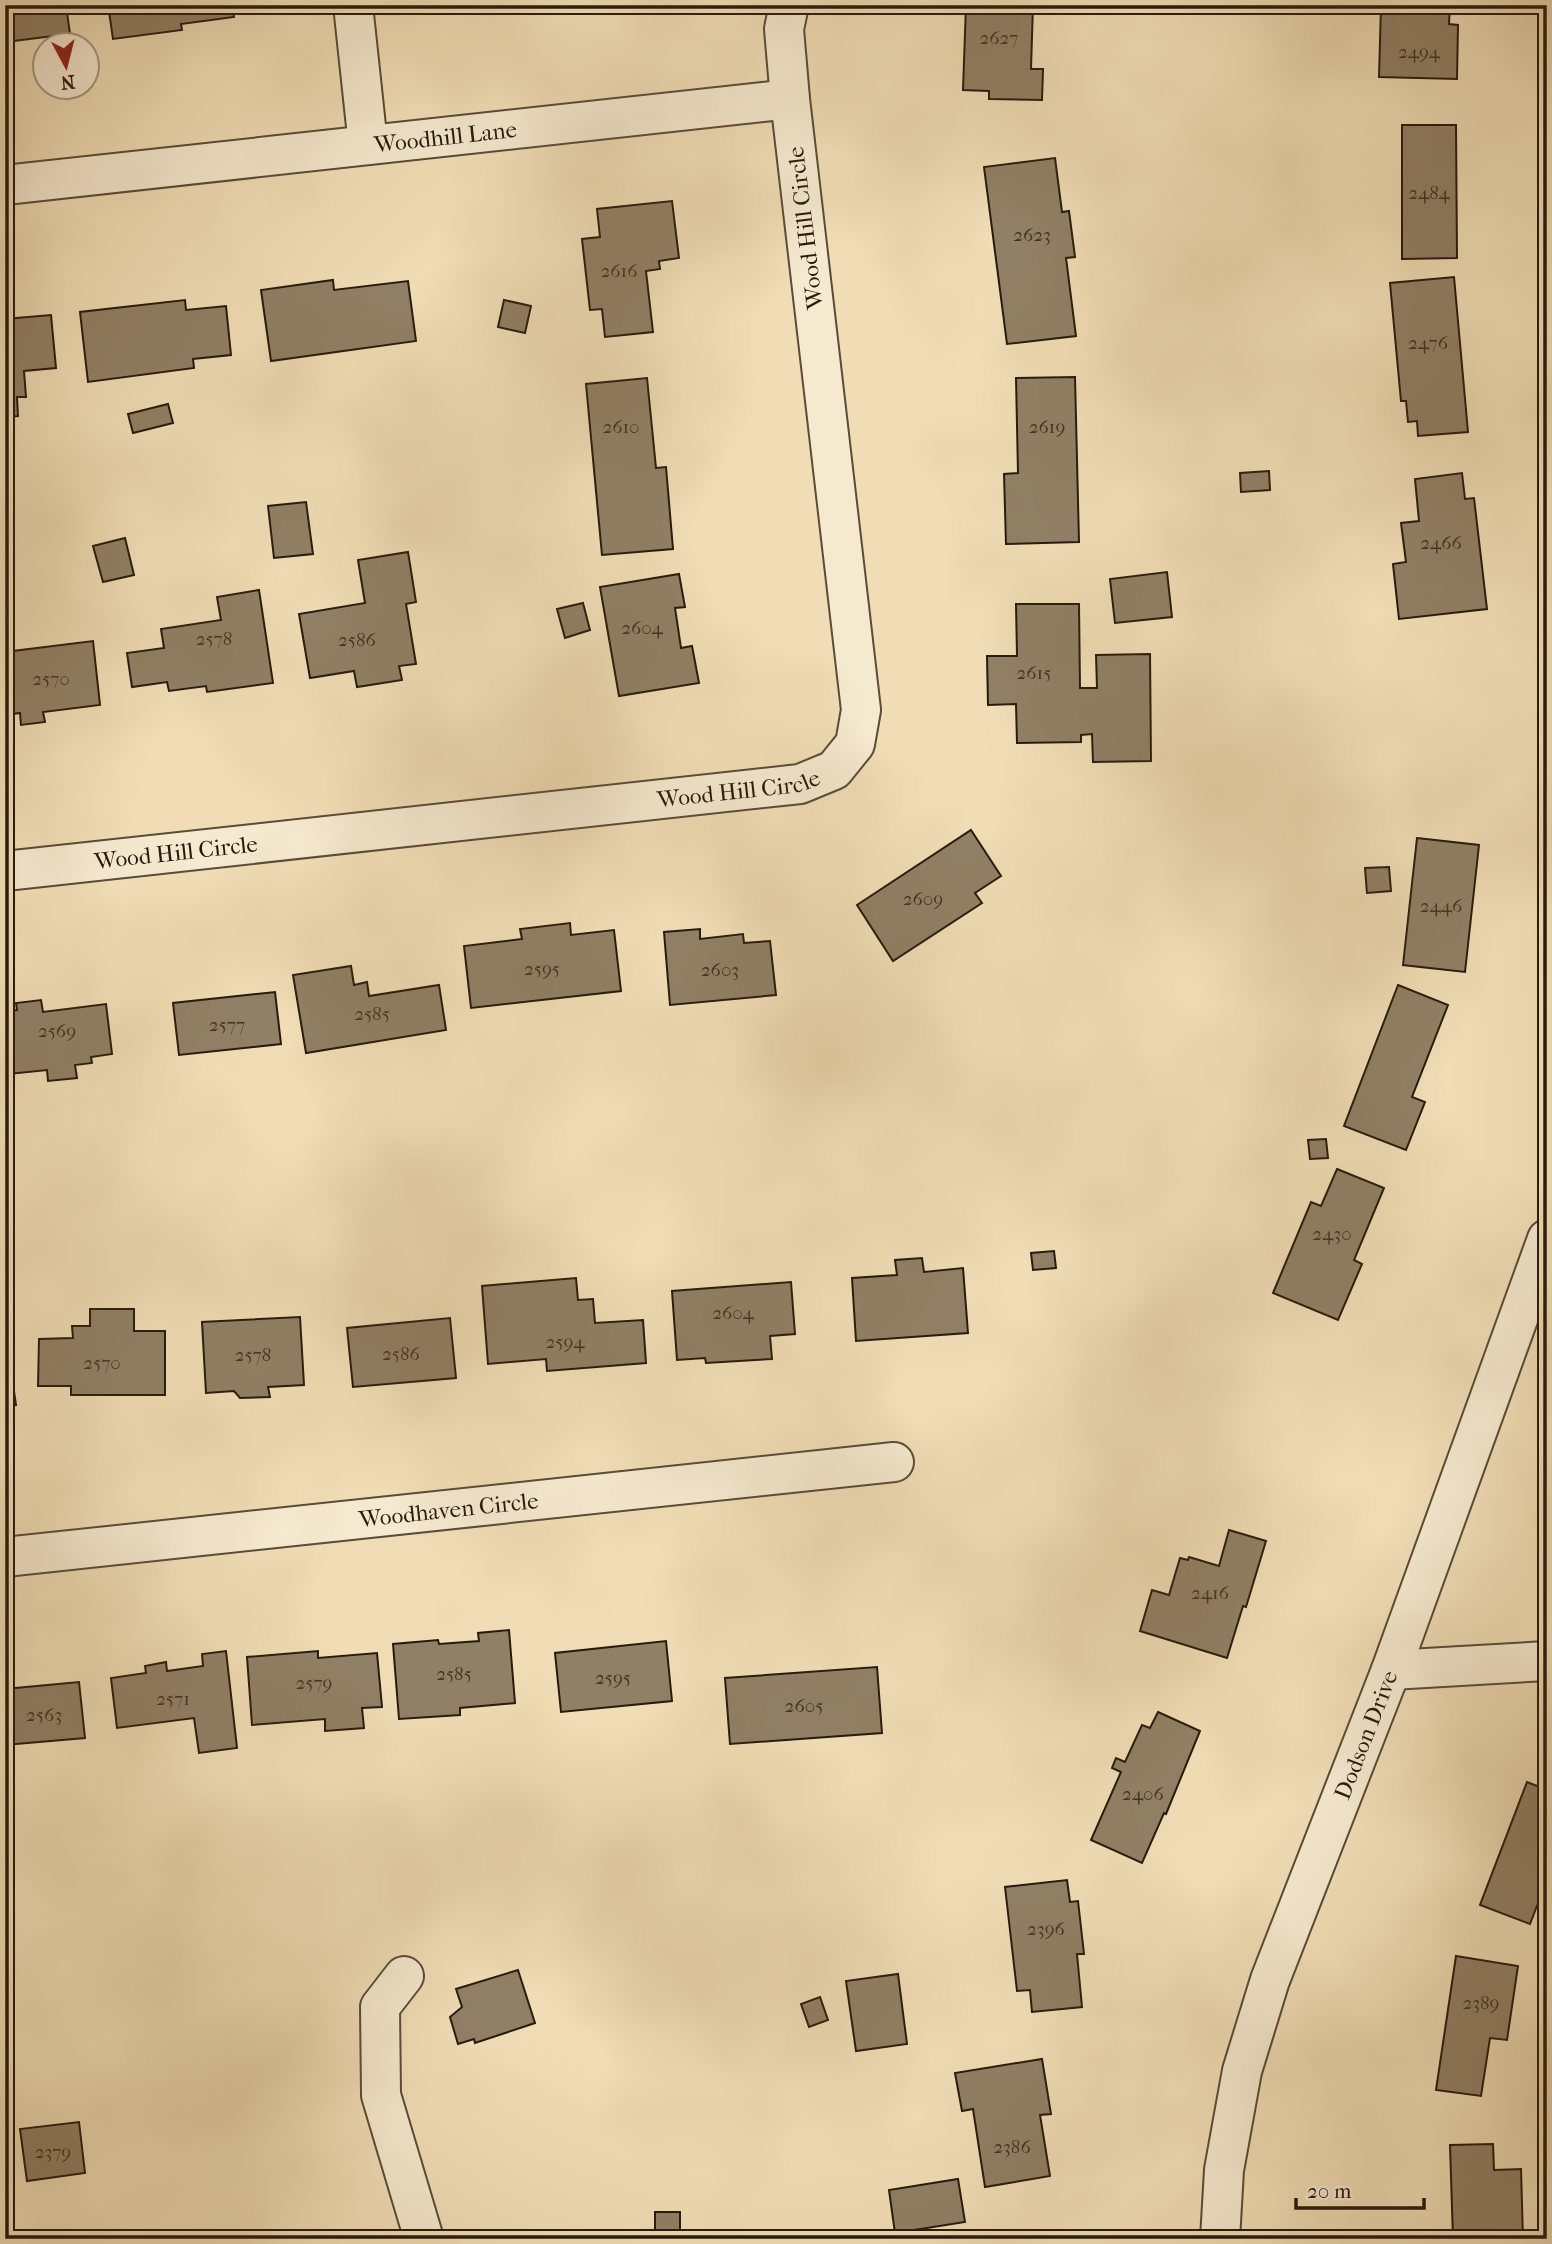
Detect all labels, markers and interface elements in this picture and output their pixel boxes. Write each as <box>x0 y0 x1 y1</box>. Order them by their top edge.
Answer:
house number: 2627 <box>980 27 1019 49</box>
north arrow <box>32 32 102 102</box>
house number: 2494 <box>1398 41 1441 63</box>
text: N <box>59 70 76 94</box>
street label: Woodhill Lane <box>372 116 518 159</box>
street label: Wood Hill Circle <box>782 145 829 312</box>
house number: 2484 <box>1408 182 1451 204</box>
house number: 2623 <box>1013 224 1051 246</box>
house number: 2616 <box>601 260 638 282</box>
house number: 2476 <box>1408 332 1449 354</box>
house number: 2610 <box>602 416 640 438</box>
house number: 2619 <box>1029 416 1065 438</box>
house number: 2466 <box>1420 532 1462 554</box>
house number: 2604 <box>621 617 664 639</box>
house number: 2578 <box>196 628 232 650</box>
house number: 2586 <box>338 629 377 651</box>
house number: 2615 <box>1017 662 1051 684</box>
house number: 2570 <box>32 668 70 690</box>
street label: Wood Hill Circle <box>655 764 824 814</box>
street label: Wood Hill Circle <box>92 830 259 875</box>
house number: 2609 <box>903 888 943 910</box>
house number: 2446 <box>1420 895 1463 917</box>
house number: 2595 <box>524 958 560 980</box>
house number: 2603 <box>701 959 739 981</box>
house number: 2585 <box>354 1003 390 1025</box>
house number: 2577 <box>209 1014 245 1036</box>
house number: 2569 <box>38 1020 76 1042</box>
house number: 2430 <box>1312 1223 1352 1245</box>
house number: 2604 <box>712 1302 755 1324</box>
house number: 2594 <box>546 1331 585 1353</box>
house number: 2586 <box>382 1343 421 1365</box>
house number: 2578 <box>235 1344 271 1366</box>
house number: 2570 <box>83 1352 121 1374</box>
street label: Woodhaven Circle <box>356 1487 540 1533</box>
house number: 2416 <box>1191 1582 1230 1604</box>
house number: 2585 <box>436 1663 472 1685</box>
house number: 2595 <box>595 1667 631 1689</box>
street label: Dodson Drive <box>1329 1667 1403 1804</box>
house number: 2579 <box>295 1672 333 1694</box>
house number: 2571 <box>156 1688 190 1710</box>
house number: 2605 <box>785 1695 823 1717</box>
house number: 2563 <box>26 1704 62 1726</box>
house number: 2406 <box>1122 1783 1165 1805</box>
house number: 2396 <box>1027 1918 1066 1940</box>
house number: 2389 <box>1462 1992 1500 2014</box>
house number: 2386 <box>993 2136 1031 2158</box>
house number: 2379 <box>35 2141 71 2163</box>
scale bar <box>1296 2167 1424 2211</box>
text: 20 m <box>1307 2179 1352 2203</box>

